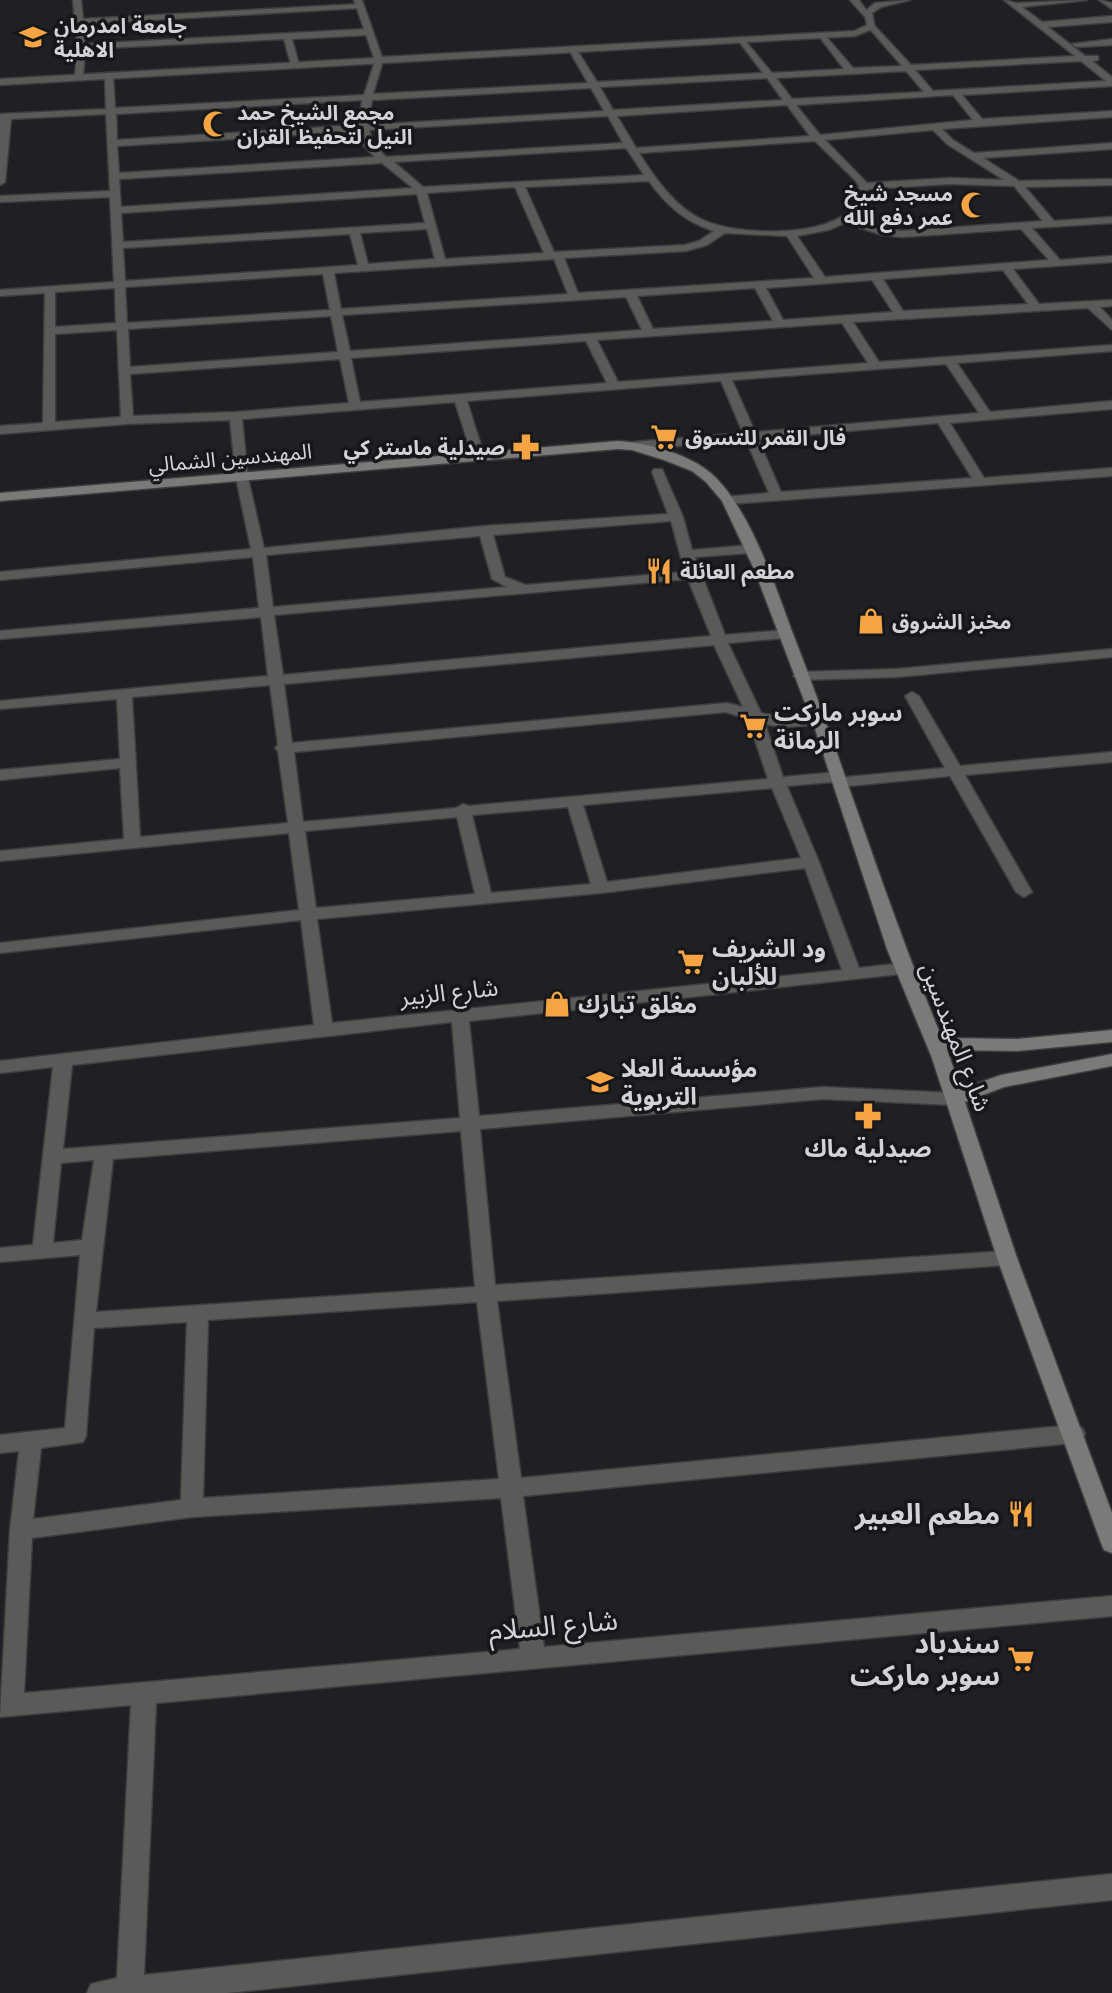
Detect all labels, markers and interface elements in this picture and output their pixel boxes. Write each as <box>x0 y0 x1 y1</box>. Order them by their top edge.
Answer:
place label: جامعة امدرمان الاهلية <box>54 12 187 63</box>
school or university icon: جامعة امدرمان الاهلية <box>18 22 48 52</box>
place label: مجمع الشيخ حمد النيل لتحفيظ القران <box>237 99 413 150</box>
mosque icon: مجمع الشيخ حمد النيل لتحفيظ القران <box>201 109 231 139</box>
place label: مسجد شيخ عمر دفع الله <box>844 180 953 233</box>
mosque icon: مسجد شيخ عمر دفع الله <box>959 190 989 220</box>
supermarket icon: فال القمر للتسوق <box>649 422 679 452</box>
place label: فال القمر للتسوق <box>685 424 846 451</box>
pharmacy icon: صيدلية ماستر كي <box>511 432 541 462</box>
place label: صيدلية ماستر كي <box>344 434 505 464</box>
street label: المهندسين الشمالي <box>147 437 313 481</box>
restaurant icon: مطعم العائلة <box>644 556 674 586</box>
place label: مطعم العائلة <box>680 558 795 587</box>
shop icon: مخبز الشروق <box>856 606 886 636</box>
place label: مخبز الشروق <box>892 608 1012 635</box>
place label: سوبر ماركت الرمانة <box>774 697 903 756</box>
supermarket icon: سوبر ماركت الرمانة <box>738 711 768 741</box>
place label: ود الشريف للألبان <box>712 933 826 992</box>
supermarket icon: ود الشريف للألبان <box>676 947 706 977</box>
street label: شارع المهندسين <box>911 958 999 1117</box>
street label: شارع الزبير <box>397 971 500 1015</box>
shop icon: مغلق تبارك <box>542 989 572 1019</box>
place label: مغلق تبارك <box>578 989 697 1020</box>
place label: مؤسسة العلا التربوية <box>621 1053 758 1112</box>
school or university icon: مؤسسة العلا التربوية <box>585 1067 615 1097</box>
pharmacy icon: صيدلية ماك <box>853 1101 883 1131</box>
place label: صيدلية ماك <box>804 1133 932 1164</box>
place label: مطعم العبير <box>854 1496 1000 1536</box>
restaurant icon: مطعم العبير <box>1006 1499 1036 1529</box>
street label: شارع السلام <box>487 1601 620 1652</box>
place label: سندباد سوبر ماركت <box>850 1625 1000 1693</box>
supermarket icon: سندباد سوبر ماركت <box>1006 1644 1036 1674</box>

